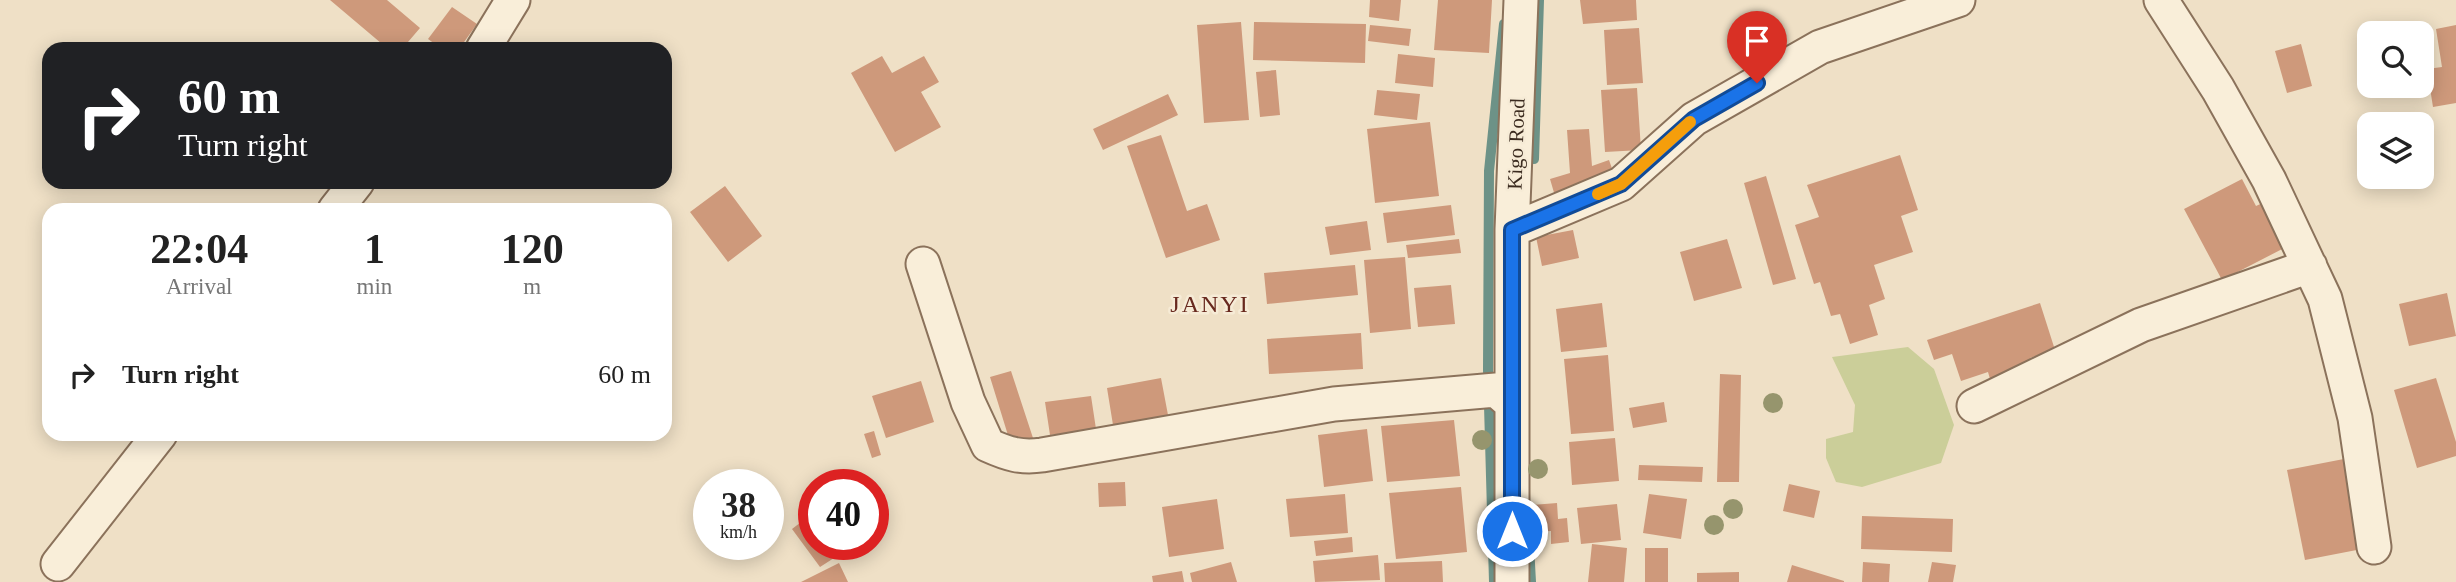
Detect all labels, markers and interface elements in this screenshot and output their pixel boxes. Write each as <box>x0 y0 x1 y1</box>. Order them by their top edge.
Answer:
pin <box>1727 11 1787 83</box>
map controls <box>2357 21 2434 189</box>
button: search <box>2357 21 2434 98</box>
icon: arrive <box>1738 22 1776 60</box>
text: 60 m <box>178 69 280 124</box>
icon: right <box>63 70 154 161</box>
street label: Kigo Road <box>1502 97 1530 190</box>
button: layers <box>2357 112 2434 189</box>
text: Turn right <box>178 127 308 163</box>
text: 22:04 <box>150 226 248 272</box>
text: 1 <box>364 226 385 272</box>
text: 120 <box>501 226 564 272</box>
text: Arrival <box>166 274 233 299</box>
text: min <box>357 274 392 299</box>
text: m <box>523 274 541 299</box>
district label: JANYI <box>1170 291 1250 317</box>
icon: right <box>63 356 101 394</box>
text: Turn right <box>122 360 239 389</box>
text: 60 m <box>598 360 651 389</box>
speed limit sign: 40 <box>798 469 889 560</box>
text: 38 <box>721 486 756 525</box>
position arrow <box>1475 494 1549 568</box>
text: km/h <box>720 522 757 542</box>

